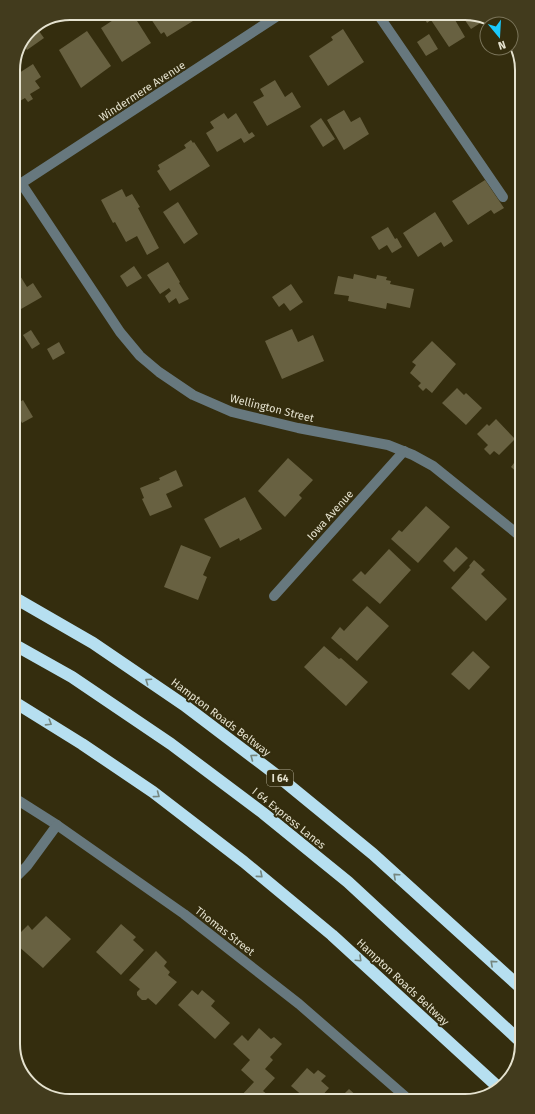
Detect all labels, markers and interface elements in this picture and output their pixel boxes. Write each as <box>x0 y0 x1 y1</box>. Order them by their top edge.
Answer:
north arrow <box>479 16 519 56</box>
text: N <box>496 38 507 52</box>
street label: Windermere Avenue <box>97 59 188 124</box>
street label: Wellington Street <box>229 392 315 425</box>
street label: Iowa Avenue <box>305 488 356 543</box>
street label: Hampton Roads Beltway <box>168 676 274 759</box>
one-way arrow <box>146 678 153 685</box>
one-way arrow <box>45 718 52 726</box>
one-way arrow <box>251 755 258 762</box>
road number: I 64 <box>267 770 293 786</box>
street label: I 64 Express Lanes <box>249 785 328 852</box>
one-way arrow <box>152 791 159 798</box>
one-way arrow <box>255 870 262 877</box>
one-way arrow <box>394 874 401 881</box>
street label: Thomas Street <box>192 904 257 959</box>
street label: Hampton Roads Beltway <box>354 936 452 1029</box>
one-way arrow <box>354 954 362 962</box>
one-way arrow <box>490 960 498 968</box>

